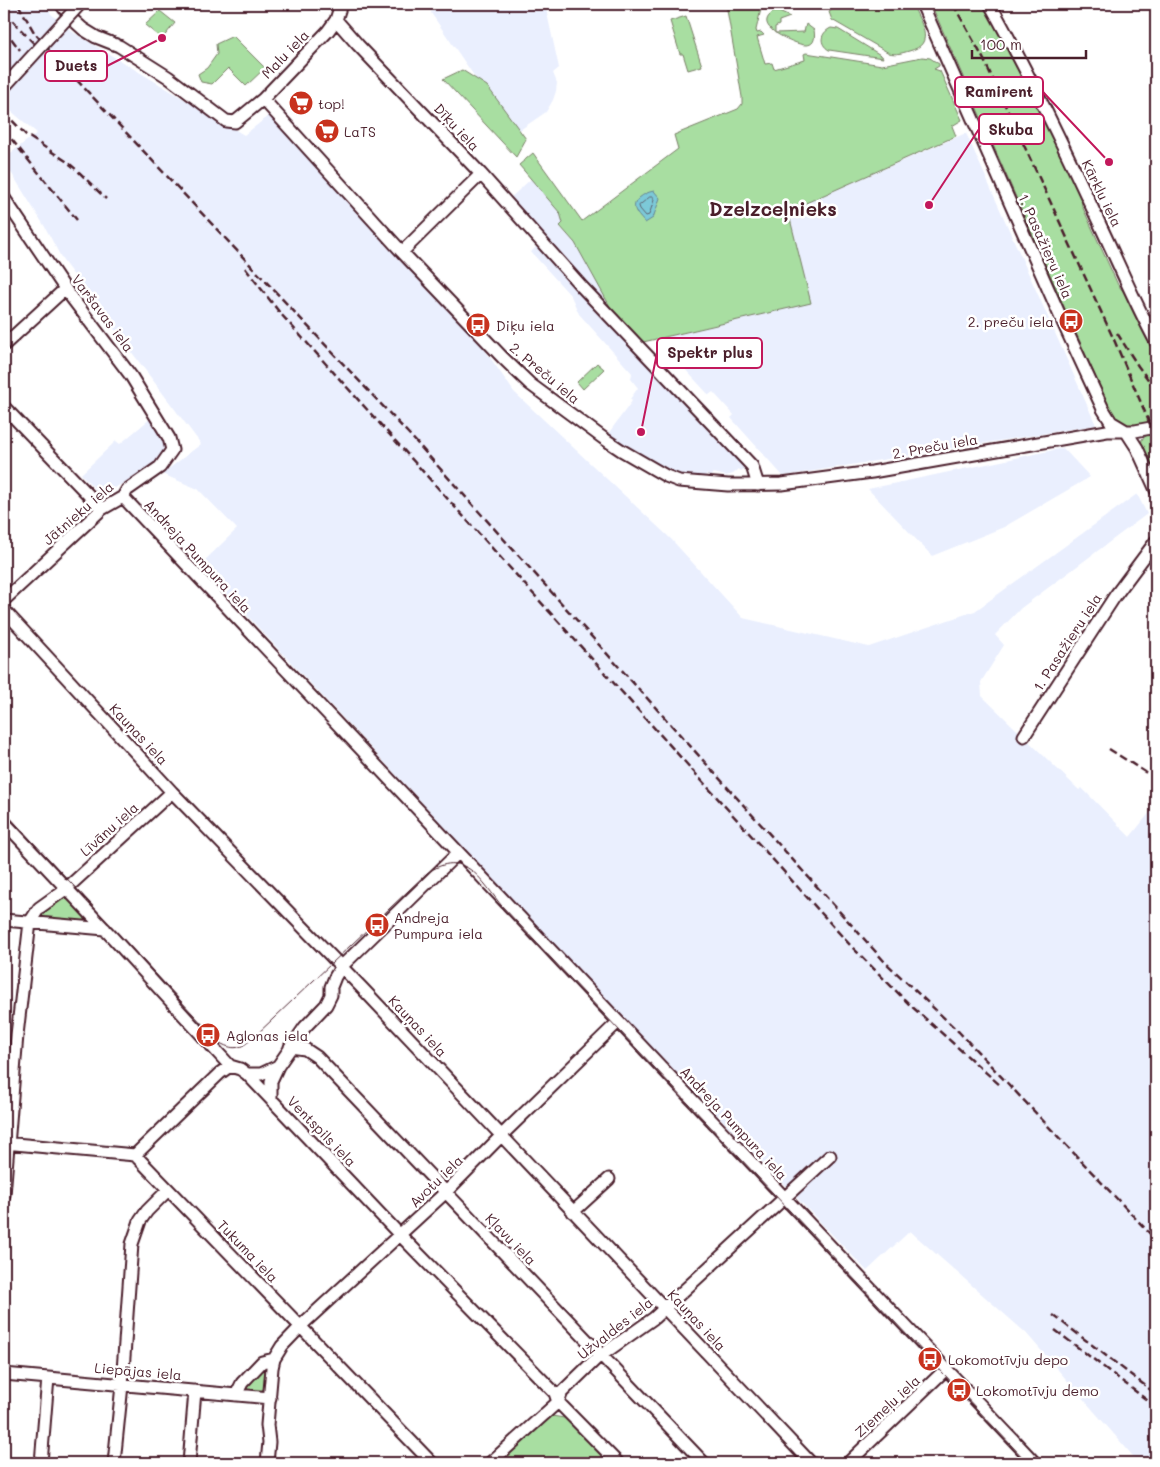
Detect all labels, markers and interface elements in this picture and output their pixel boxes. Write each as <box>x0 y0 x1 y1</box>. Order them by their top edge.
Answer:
street label: Malu iela <box>257 26 313 82</box>
scale bar <box>972 28 1086 60</box>
text: 100 m <box>980 34 1022 54</box>
callout: Duets <box>45 51 107 81</box>
text: Duets <box>55 55 97 75</box>
callout: Ramirent <box>955 77 1043 107</box>
text: Ramirent <box>965 81 1034 101</box>
supermarket icon: top! <box>288 90 314 116</box>
place label: top! <box>318 94 345 113</box>
street label: Dīķu iela <box>430 99 484 155</box>
callout: Skuba <box>979 114 1044 144</box>
supermarket icon: LaTS <box>314 118 340 144</box>
text: Skuba <box>989 119 1033 139</box>
place label: LaTS <box>344 122 376 141</box>
street label: Kārklu iela <box>1078 156 1126 230</box>
street label: 1. Pasažieru iela <box>1014 191 1078 301</box>
district label: Dzelzceļnieks <box>709 196 837 222</box>
street label: Varšavas iela <box>67 270 139 356</box>
bus stop icon: 2. preču iela <box>1058 308 1084 334</box>
bus stop icon: Diķu iela <box>465 312 491 338</box>
place label: 2. preču iela <box>968 312 1054 331</box>
place label: Diķu iela <box>496 316 555 335</box>
street label: 2. Preču iela <box>506 338 584 408</box>
callout: Spektr plus <box>657 338 762 368</box>
text: Spektr plus <box>667 342 753 362</box>
street label: 2. Preču iela <box>891 429 979 463</box>
street label: Jātnieku iela <box>39 477 117 549</box>
street label: Andreja Pumpura iela <box>140 495 256 617</box>
street label: 1. Pasažieru iela <box>1028 590 1106 694</box>
street label: Kauņas iela <box>106 699 172 769</box>
street label: Līvānu iela <box>76 798 142 860</box>
place label: Andreja Pumpura iela <box>394 908 483 943</box>
bus stop icon: Andreja Pumpura iela <box>364 912 390 938</box>
street label: Kauņas iela <box>385 991 451 1061</box>
bus stop icon: Aglonas iela <box>195 1022 221 1048</box>
place label: Aglonas iela <box>226 1026 309 1045</box>
street label: Andreja Pumpura iela <box>676 1062 792 1184</box>
street label: Ventspils iela <box>283 1092 361 1170</box>
street label: Avotu iela <box>405 1151 467 1211</box>
street label: Kļavu iela <box>481 1209 541 1269</box>
street label: Tukuma iela <box>213 1216 283 1286</box>
street label: Kauņas iela <box>664 1285 730 1355</box>
street label: Užvaldes iela <box>573 1293 657 1363</box>
bus stop icon: Lokomotīvju depo <box>917 1346 943 1372</box>
place label: Lokomotīvju depo <box>948 1350 1068 1369</box>
street label: Liepājas iela <box>94 1358 182 1384</box>
street label: Ziemeļu iela <box>850 1371 924 1441</box>
bus stop icon: Lokomotīvju demo <box>946 1377 972 1403</box>
place label: Lokomotīvju demo <box>976 1381 1099 1400</box>

